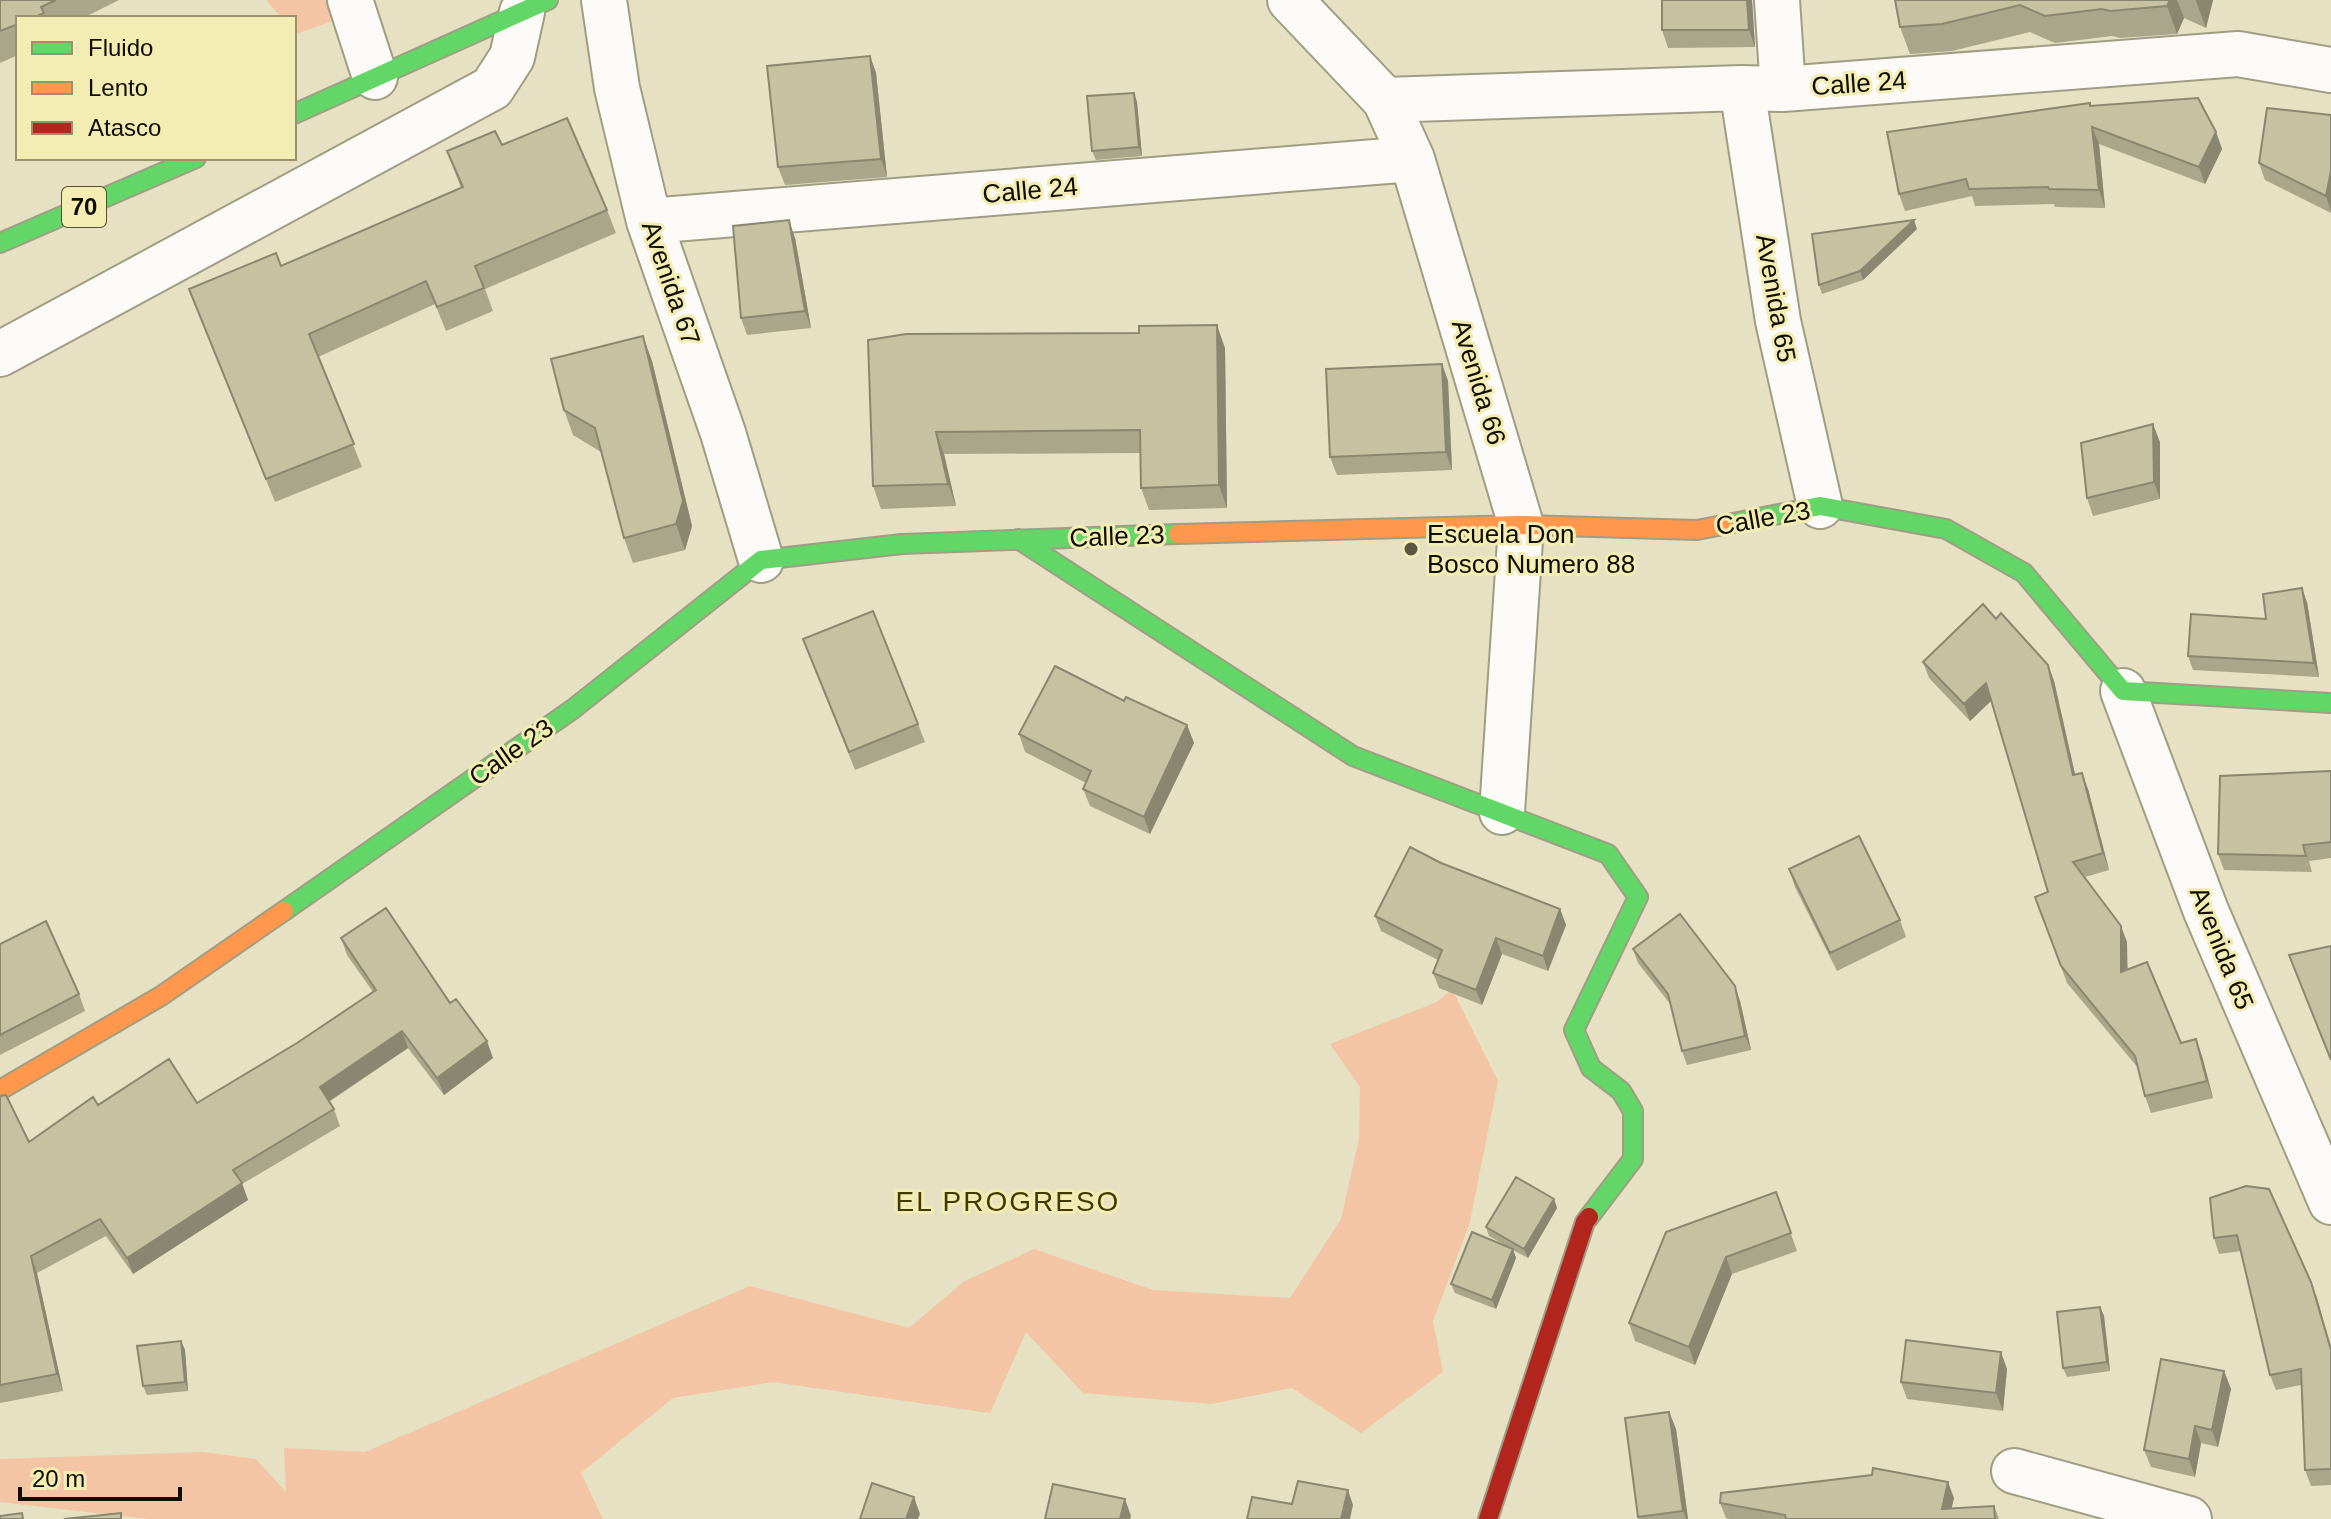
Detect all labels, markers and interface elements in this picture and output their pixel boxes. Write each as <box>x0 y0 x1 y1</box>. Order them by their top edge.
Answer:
legend <box>16 16 296 160</box>
text: Fluido <box>88 34 153 61</box>
street label: Calle 24 <box>1810 65 1908 101</box>
text: Lento <box>88 74 148 101</box>
text: Atasco <box>88 114 161 141</box>
street label: Calle 24 <box>981 171 1079 209</box>
road number: 70 <box>62 187 106 227</box>
street label: Avenida 67 <box>636 217 706 349</box>
street label: Avenida 65 <box>1750 232 1802 364</box>
street label: Avenida 66 <box>1446 316 1512 448</box>
street label: Calle 23 <box>1713 495 1813 541</box>
street label: Calle 23 <box>1069 519 1165 553</box>
place label: Escuela Don Bosco Numero 88 <box>1427 519 1635 579</box>
marker: Escuela Don Bosco Numero 88 <box>1402 540 1420 558</box>
street label: Calle 23 <box>463 712 559 792</box>
street label: Avenida 65 <box>2184 882 2260 1014</box>
district label: EL PROGRESO <box>896 1186 1120 1217</box>
scale bar <box>20 1451 180 1501</box>
text: 20 m <box>32 1465 85 1492</box>

